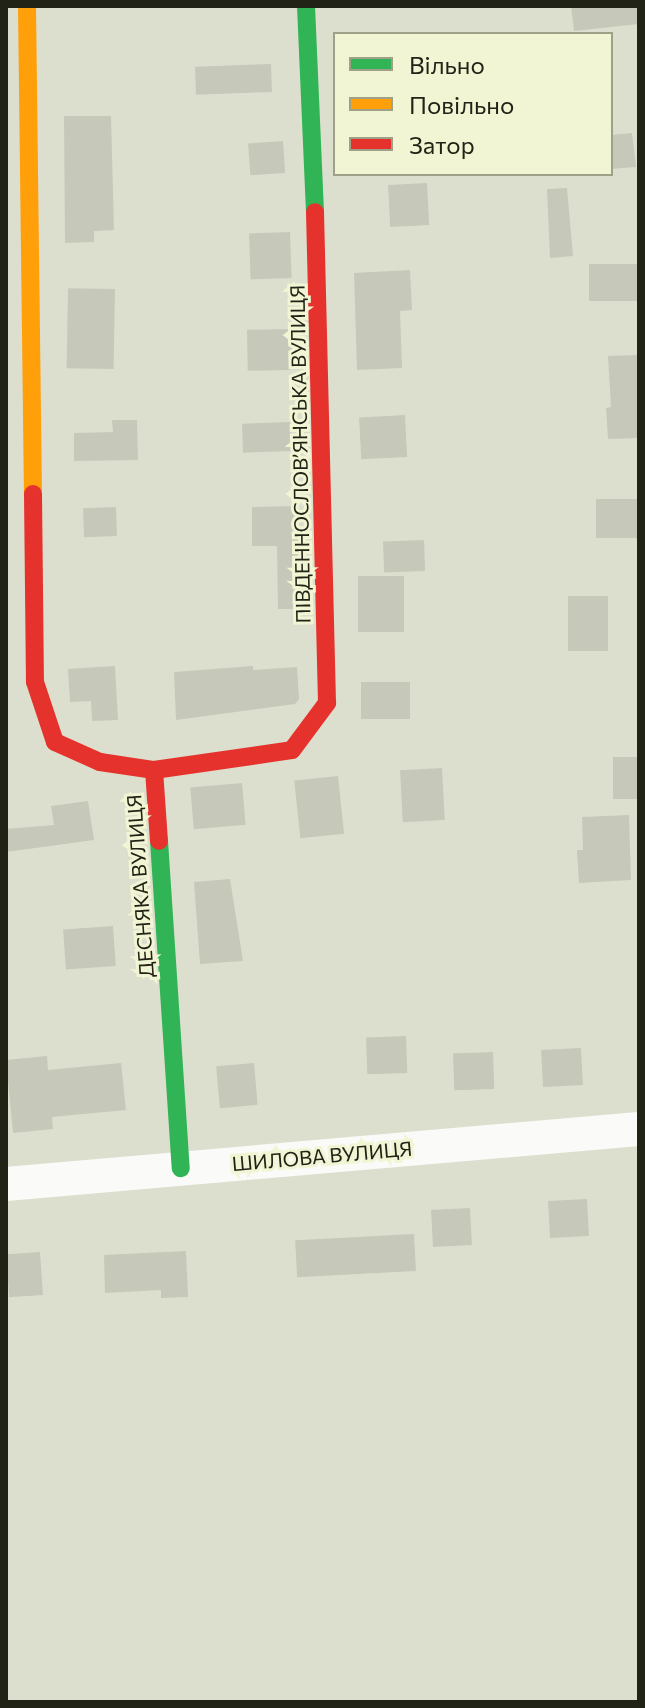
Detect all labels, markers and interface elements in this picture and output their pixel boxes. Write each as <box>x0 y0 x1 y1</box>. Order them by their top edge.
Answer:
legend <box>333 32 613 176</box>
text: Вільно <box>409 50 485 79</box>
text: Повільно <box>409 90 514 119</box>
text: Затор <box>409 130 475 159</box>
street label: ПІВДЕННОСЛОВ’ЯНСЬКА ВУЛИЦЯ <box>285 285 315 623</box>
street label: ДЕСНЯКА ВУЛИЦЯ <box>122 794 158 978</box>
street label: ШИЛОВА ВУЛИЦЯ <box>231 1136 413 1176</box>

